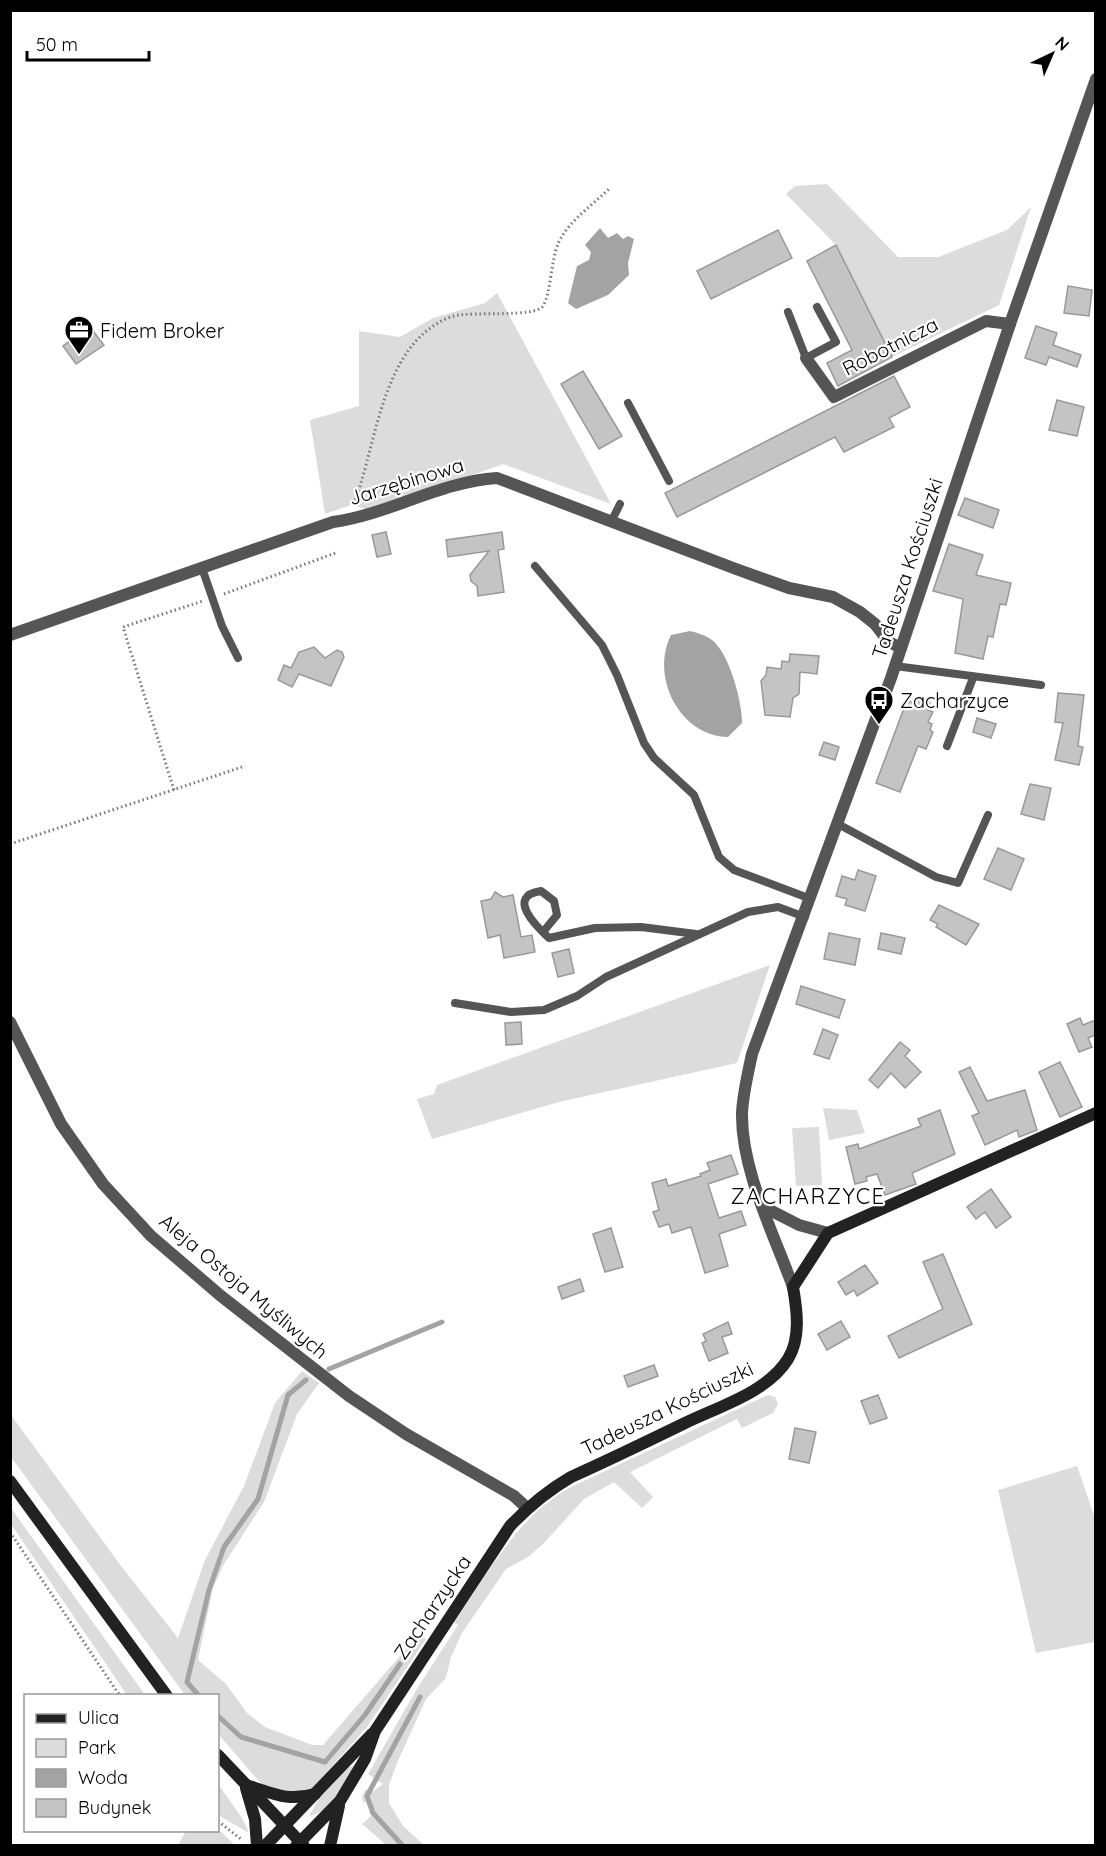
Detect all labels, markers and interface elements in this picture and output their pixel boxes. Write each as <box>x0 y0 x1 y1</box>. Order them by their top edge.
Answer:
scale bar <box>27 24 148 62</box>
north arrow <box>1022 24 1082 84</box>
text: N <box>1051 32 1074 54</box>
text: 50 m <box>36 33 78 56</box>
street label: Robotnicza <box>838 311 942 381</box>
office icon: Fidem Broker <box>63 314 95 356</box>
place label: Fidem Broker <box>100 318 225 343</box>
street label: Jarzębinowa <box>345 452 467 510</box>
street label: Tadeusza Kościuszki <box>866 475 948 661</box>
bus stop icon: Zacharzyce <box>863 684 895 726</box>
place label: Zacharzyce <box>900 688 1009 713</box>
district label: ZACHARZYCE <box>730 1182 886 1210</box>
street label: Aleja Ostoja Myśliwych <box>155 1208 333 1364</box>
street label: Tadeusza Kościuszki <box>577 1356 757 1460</box>
street label: Zacharzycka <box>388 1550 476 1664</box>
legend <box>24 1694 219 1832</box>
text: Ulica <box>78 1706 119 1729</box>
text: Park <box>78 1736 116 1759</box>
text: Woda <box>78 1766 128 1789</box>
text: Budynek <box>78 1796 151 1819</box>

